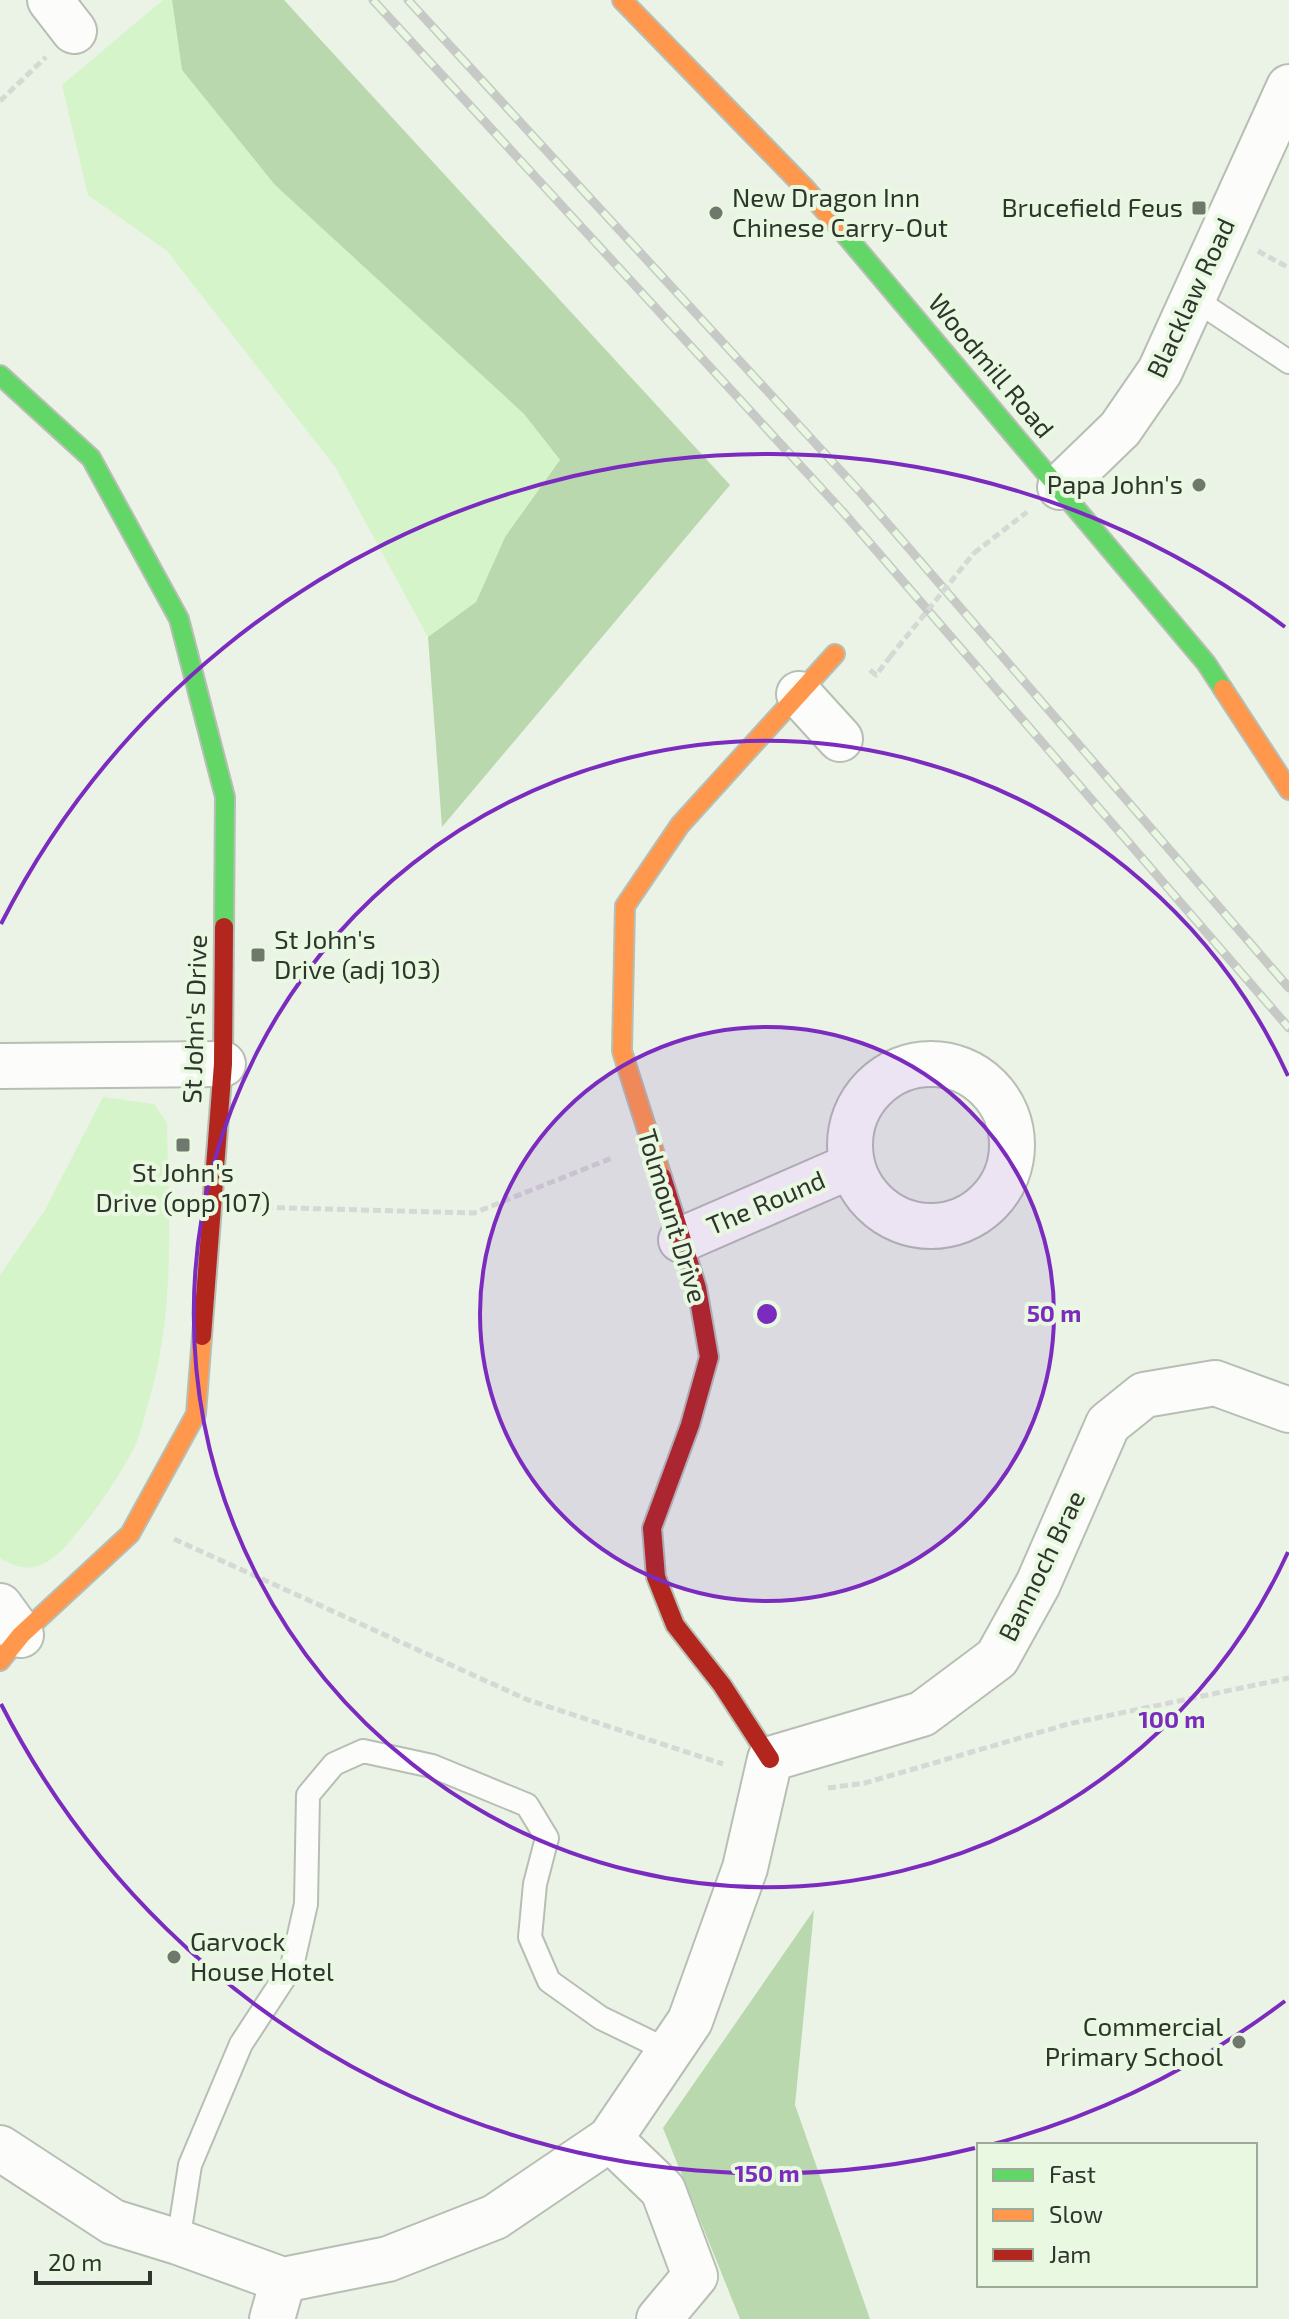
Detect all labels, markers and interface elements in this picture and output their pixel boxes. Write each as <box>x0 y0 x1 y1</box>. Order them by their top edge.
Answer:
place label: New Dragon Inn Chinese Carry-Out <box>732 181 948 242</box>
place label: Brucefield Feus <box>1001 191 1183 222</box>
marker: Brucefield Feus <box>1190 199 1208 217</box>
marker: New Dragon Inn Chinese Carry-Out <box>707 204 725 222</box>
street label: Blacklaw Road <box>1139 213 1240 382</box>
street label: Woodmill Road <box>923 287 1061 443</box>
place label: Papa John's <box>1047 468 1183 499</box>
marker: Papa John's <box>1190 476 1208 494</box>
place label: St John's Drive (adj 103) <box>274 923 440 984</box>
street label: St John's Drive <box>175 934 212 1104</box>
marker: St John's Drive (adj 103) <box>249 946 267 964</box>
street label: Tolmount Drive <box>632 1125 715 1306</box>
marker: St John's Drive (opp 107) <box>174 1136 192 1154</box>
place label: St John's Drive (opp 107) <box>96 1156 270 1217</box>
street label: The Round <box>702 1163 829 1240</box>
text: 50 m <box>1027 1298 1081 1327</box>
centre of rings <box>753 1300 781 1328</box>
street label: Bannoch Brae <box>991 1485 1090 1646</box>
text: 100 m <box>1139 1704 1205 1733</box>
place label: Garvock House Hotel <box>190 1925 334 1986</box>
marker: Garvock House Hotel <box>165 1948 183 1966</box>
place label: Commercial Primary School <box>1045 2010 1223 2071</box>
marker: Commercial Primary School <box>1230 2033 1248 2051</box>
legend <box>977 2143 1257 2287</box>
text: 150 m <box>734 2158 800 2187</box>
text: Fast <box>1049 2159 1096 2188</box>
text: Slow <box>1049 2199 1103 2228</box>
scale bar <box>36 2235 150 2285</box>
text: Jam <box>1049 2239 1091 2268</box>
text: 20 m <box>48 2247 102 2276</box>

